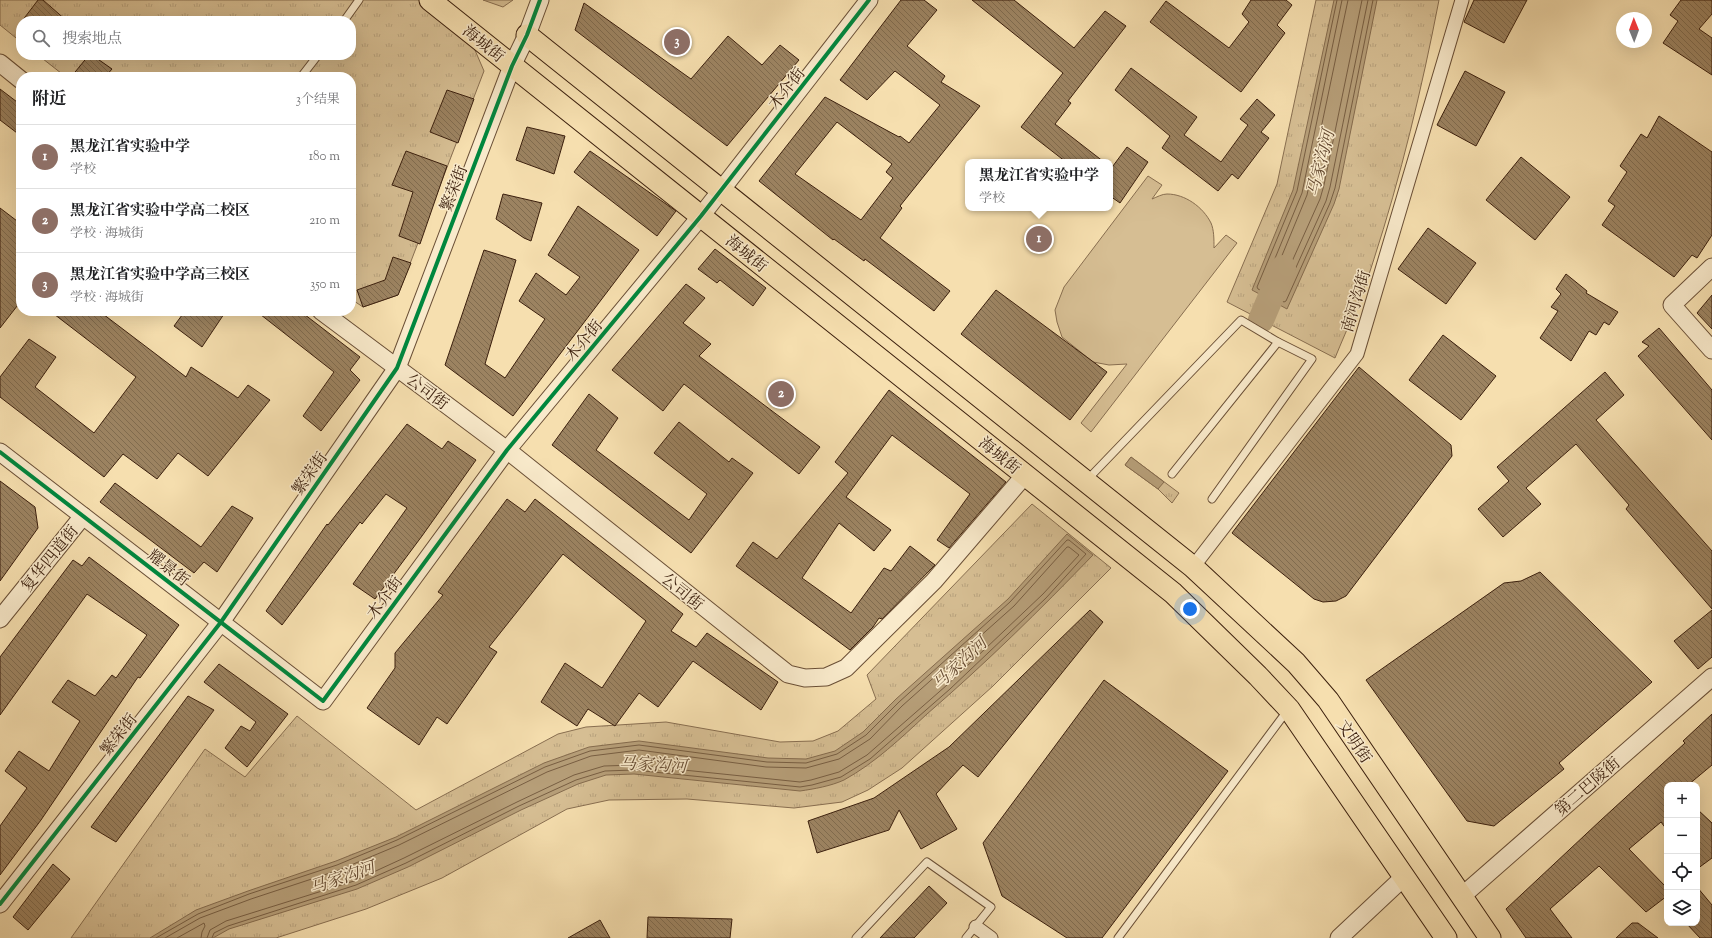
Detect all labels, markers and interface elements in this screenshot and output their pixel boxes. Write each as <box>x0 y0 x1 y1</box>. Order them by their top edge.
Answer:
north arrow <box>1616 12 1652 48</box>
search box <box>16 16 356 60</box>
street label: 海城街 <box>457 21 508 69</box>
icon: search <box>30 27 52 49</box>
pin: 3 <box>664 27 690 57</box>
text: 搜索地点 <box>62 29 122 50</box>
street label: 木介街 <box>764 64 812 116</box>
text: 附近 <box>32 88 66 112</box>
text: 3个结果 <box>296 91 340 109</box>
water label: 马家沟河 <box>1302 125 1343 199</box>
text: 黑龙江省实验中学 <box>70 137 190 158</box>
text: 1 <box>43 148 47 166</box>
text: 180 m <box>309 148 340 166</box>
popup <box>965 159 1113 211</box>
text: 学校 <box>70 161 96 179</box>
street label: 繁荣街 <box>436 162 475 215</box>
text: 黑龙江省实验中学 <box>979 166 1099 187</box>
text: 学校 <box>979 190 1005 208</box>
text: 黑龙江省实验中学高二校区 <box>70 201 250 222</box>
text: 2 <box>42 212 48 230</box>
text: 210 m <box>309 212 340 230</box>
pin: 1 <box>1026 224 1052 254</box>
text: 学校 · 海城街 <box>70 225 144 243</box>
street label: 海城街 <box>720 231 771 279</box>
text: 黑龙江省实验中学高三校区 <box>70 265 250 286</box>
street label: 南河沟街 <box>1337 268 1378 336</box>
text: 3 <box>42 276 48 294</box>
text: 350 m <box>310 276 340 294</box>
text: 学校 · 海城街 <box>70 289 144 307</box>
street label: 木介街 <box>561 316 609 367</box>
street label: 公司街 <box>400 369 453 417</box>
pin: 2 <box>768 379 794 409</box>
street label: 海城街 <box>973 433 1024 481</box>
street label: 繁荣街 <box>288 448 334 501</box>
street label: 复华四道街 <box>17 521 85 598</box>
street label: 耀景街 <box>141 545 193 593</box>
street label: 公司街 <box>656 569 707 617</box>
street label: 木介街 <box>363 572 409 625</box>
your location <box>1180 599 1200 619</box>
water label: 马家沟河 <box>927 630 996 696</box>
street label: 繁荣街 <box>96 710 144 762</box>
street label: 文明街 <box>1330 716 1376 769</box>
water label: 马家沟河 <box>618 752 690 780</box>
street label: 第二巴陵街 <box>1551 753 1626 823</box>
map controls <box>1664 782 1700 926</box>
button: + <box>1664 782 1700 818</box>
button: − <box>1664 818 1700 854</box>
button: locate <box>1664 854 1700 890</box>
water label: 马家沟河 <box>307 855 382 901</box>
button: layers <box>1664 890 1700 926</box>

